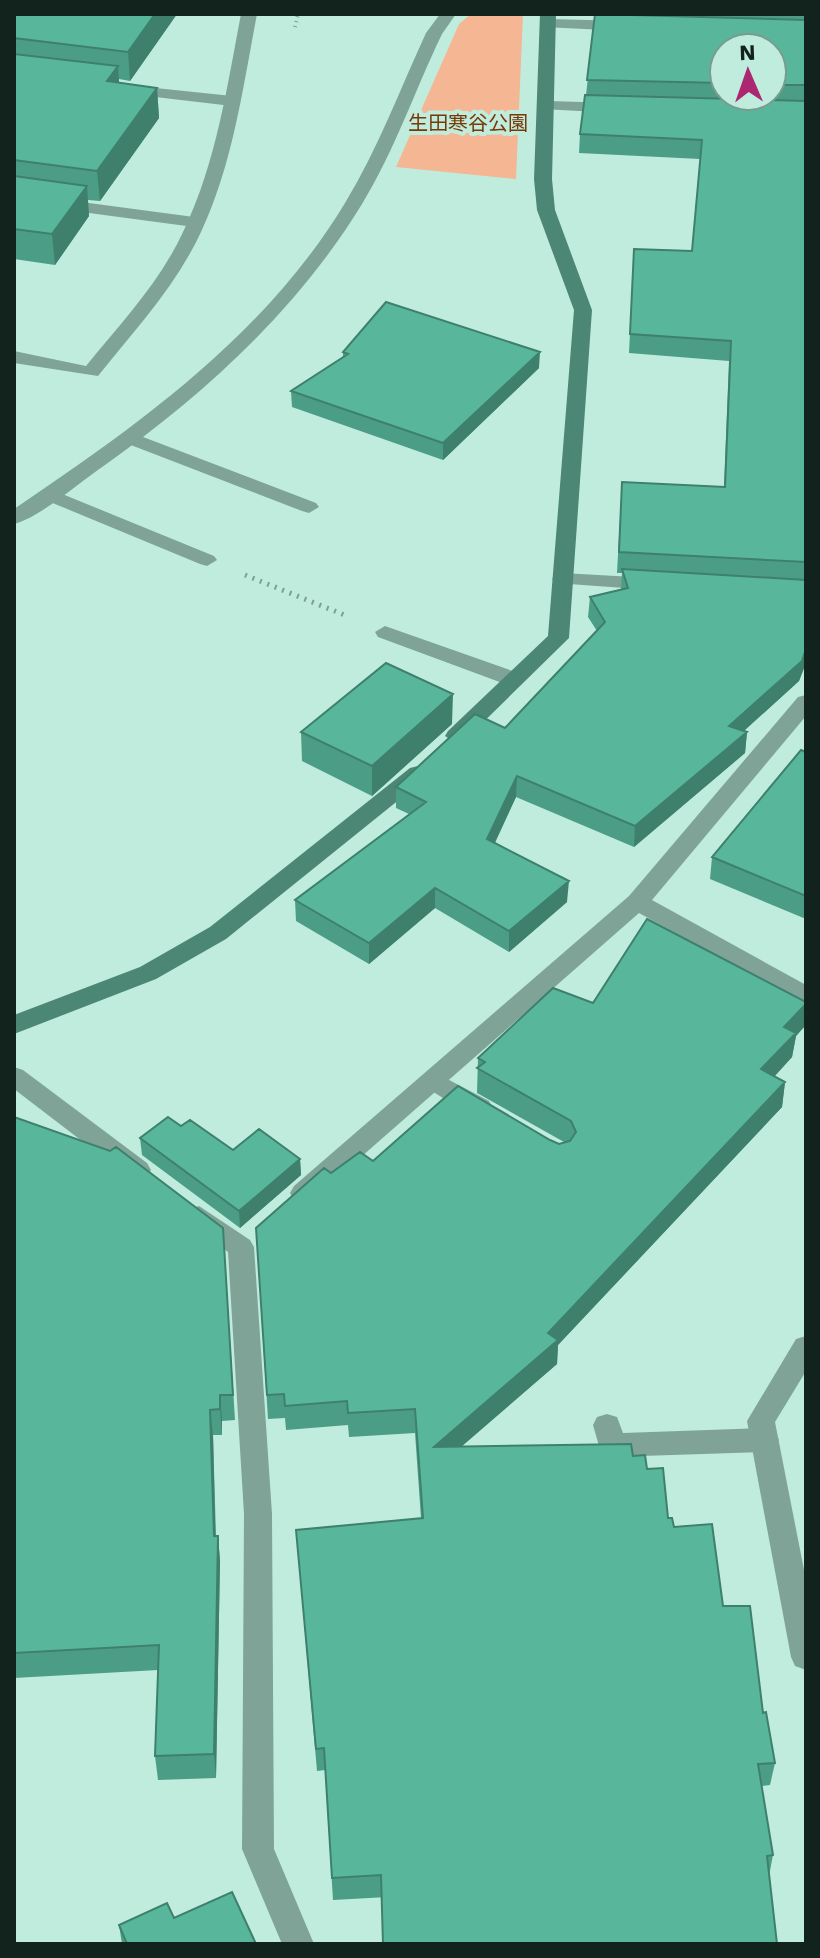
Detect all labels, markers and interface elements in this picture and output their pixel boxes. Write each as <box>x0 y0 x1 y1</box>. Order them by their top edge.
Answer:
north arrow <box>708 32 788 112</box>
text: N <box>739 40 756 65</box>
park label: 生田寒谷公園 <box>408 111 528 135</box>

